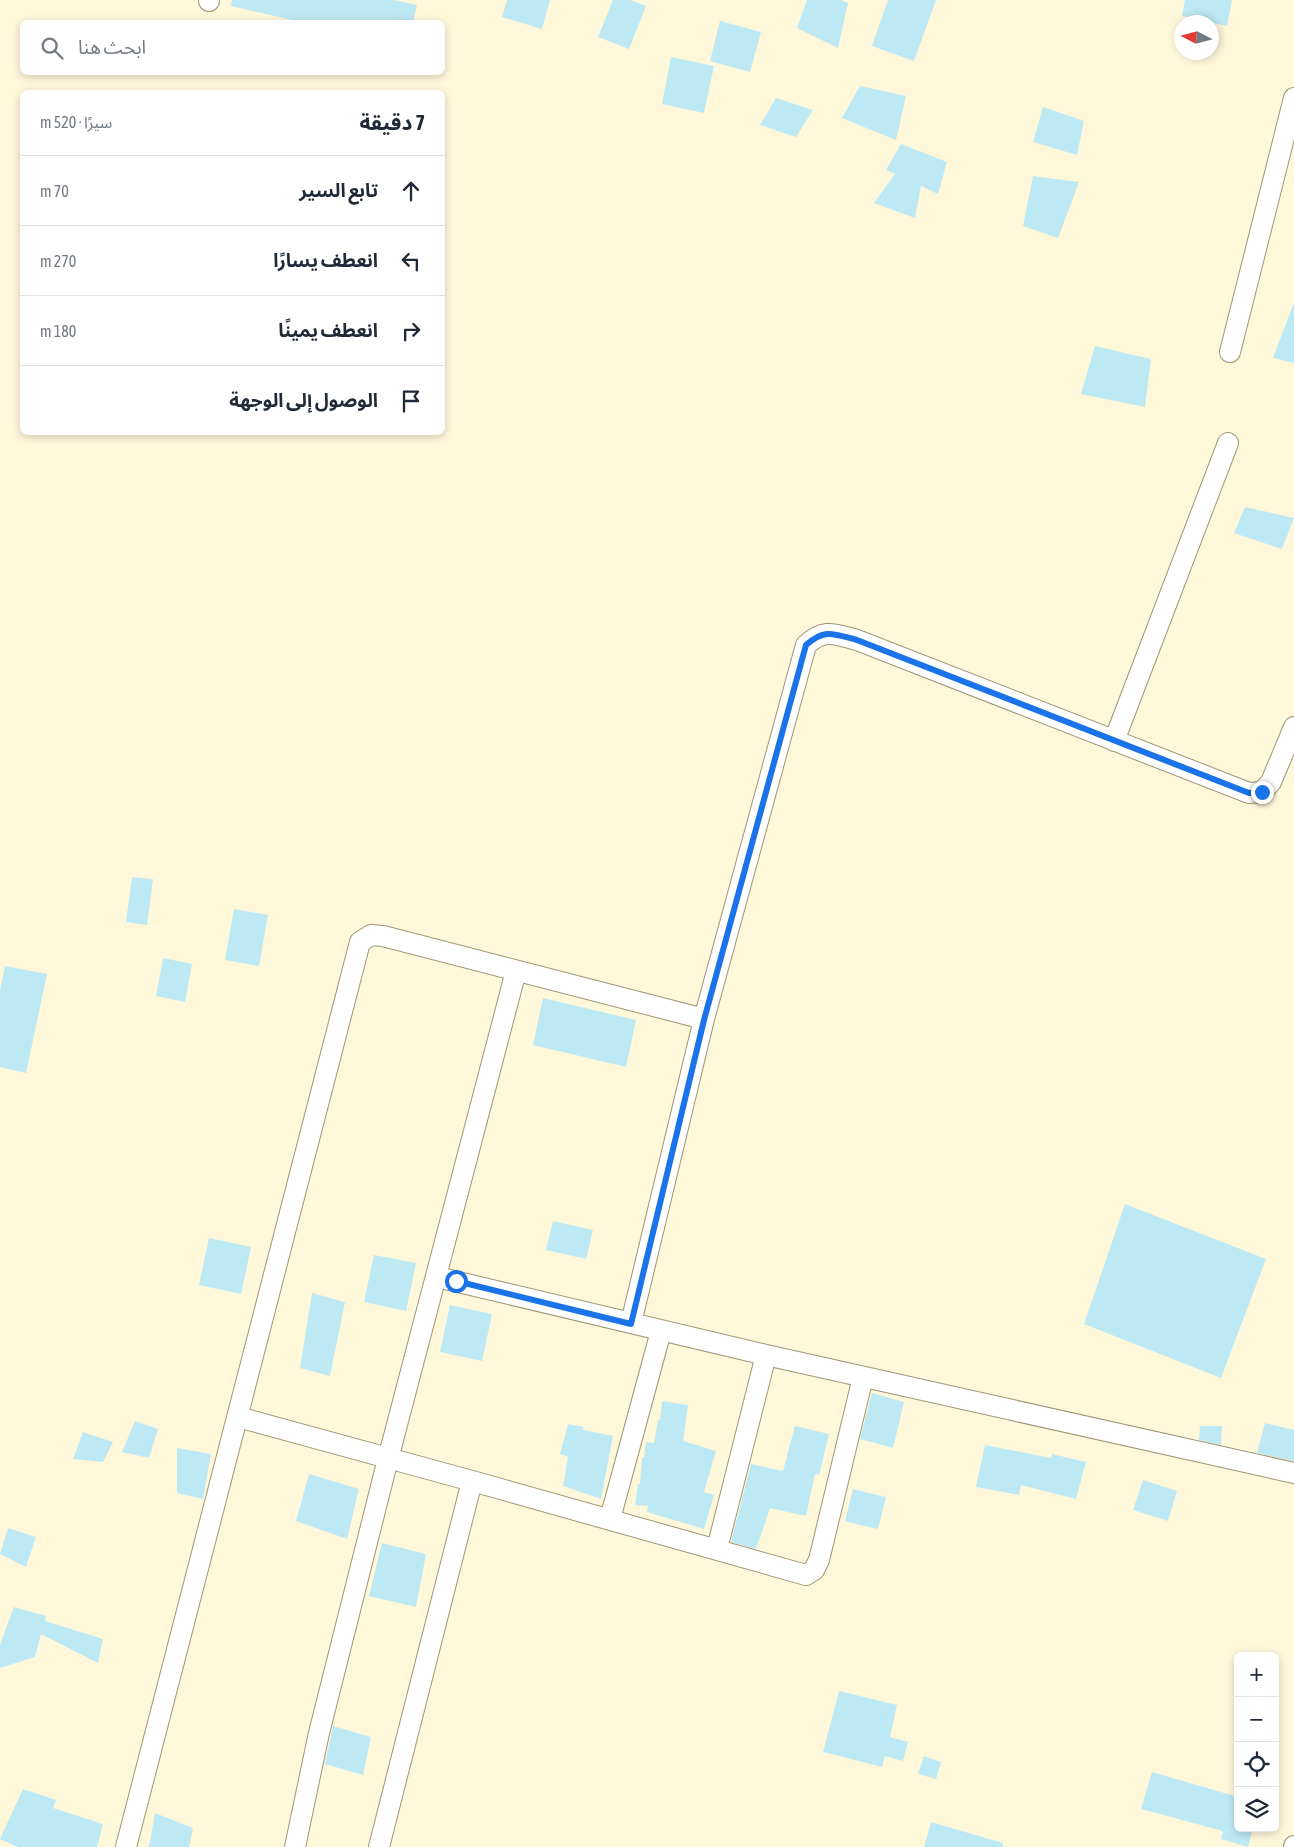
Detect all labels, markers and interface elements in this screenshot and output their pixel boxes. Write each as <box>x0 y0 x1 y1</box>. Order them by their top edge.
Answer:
north arrow <box>1174 15 1219 60</box>
search box <box>20 20 445 75</box>
icon: search <box>38 34 66 62</box>
text: ابحث هنا <box>78 36 146 58</box>
text: 7 دقيقة <box>359 110 425 134</box>
text: سيرًا · 520 m <box>40 113 112 131</box>
icon: ahead <box>397 177 425 205</box>
text: تابع السير <box>299 179 378 201</box>
text: 70 m <box>40 182 69 200</box>
icon: left <box>397 247 425 275</box>
text: انعطف يسارًا <box>273 249 378 271</box>
text: 270 m <box>40 252 76 270</box>
icon: right <box>397 317 425 345</box>
text: انعطف يمينًا <box>278 319 378 341</box>
text: 180 m <box>40 322 76 340</box>
icon: arrive <box>397 387 425 415</box>
text: الوصول إلى الوجهة <box>229 389 378 411</box>
route end <box>1251 781 1274 804</box>
route start <box>445 1270 468 1293</box>
map controls <box>1234 1652 1279 1832</box>
button: + <box>1234 1652 1279 1697</box>
button: − <box>1234 1697 1279 1742</box>
button: locate <box>1234 1742 1279 1787</box>
button: layers <box>1234 1787 1279 1832</box>

